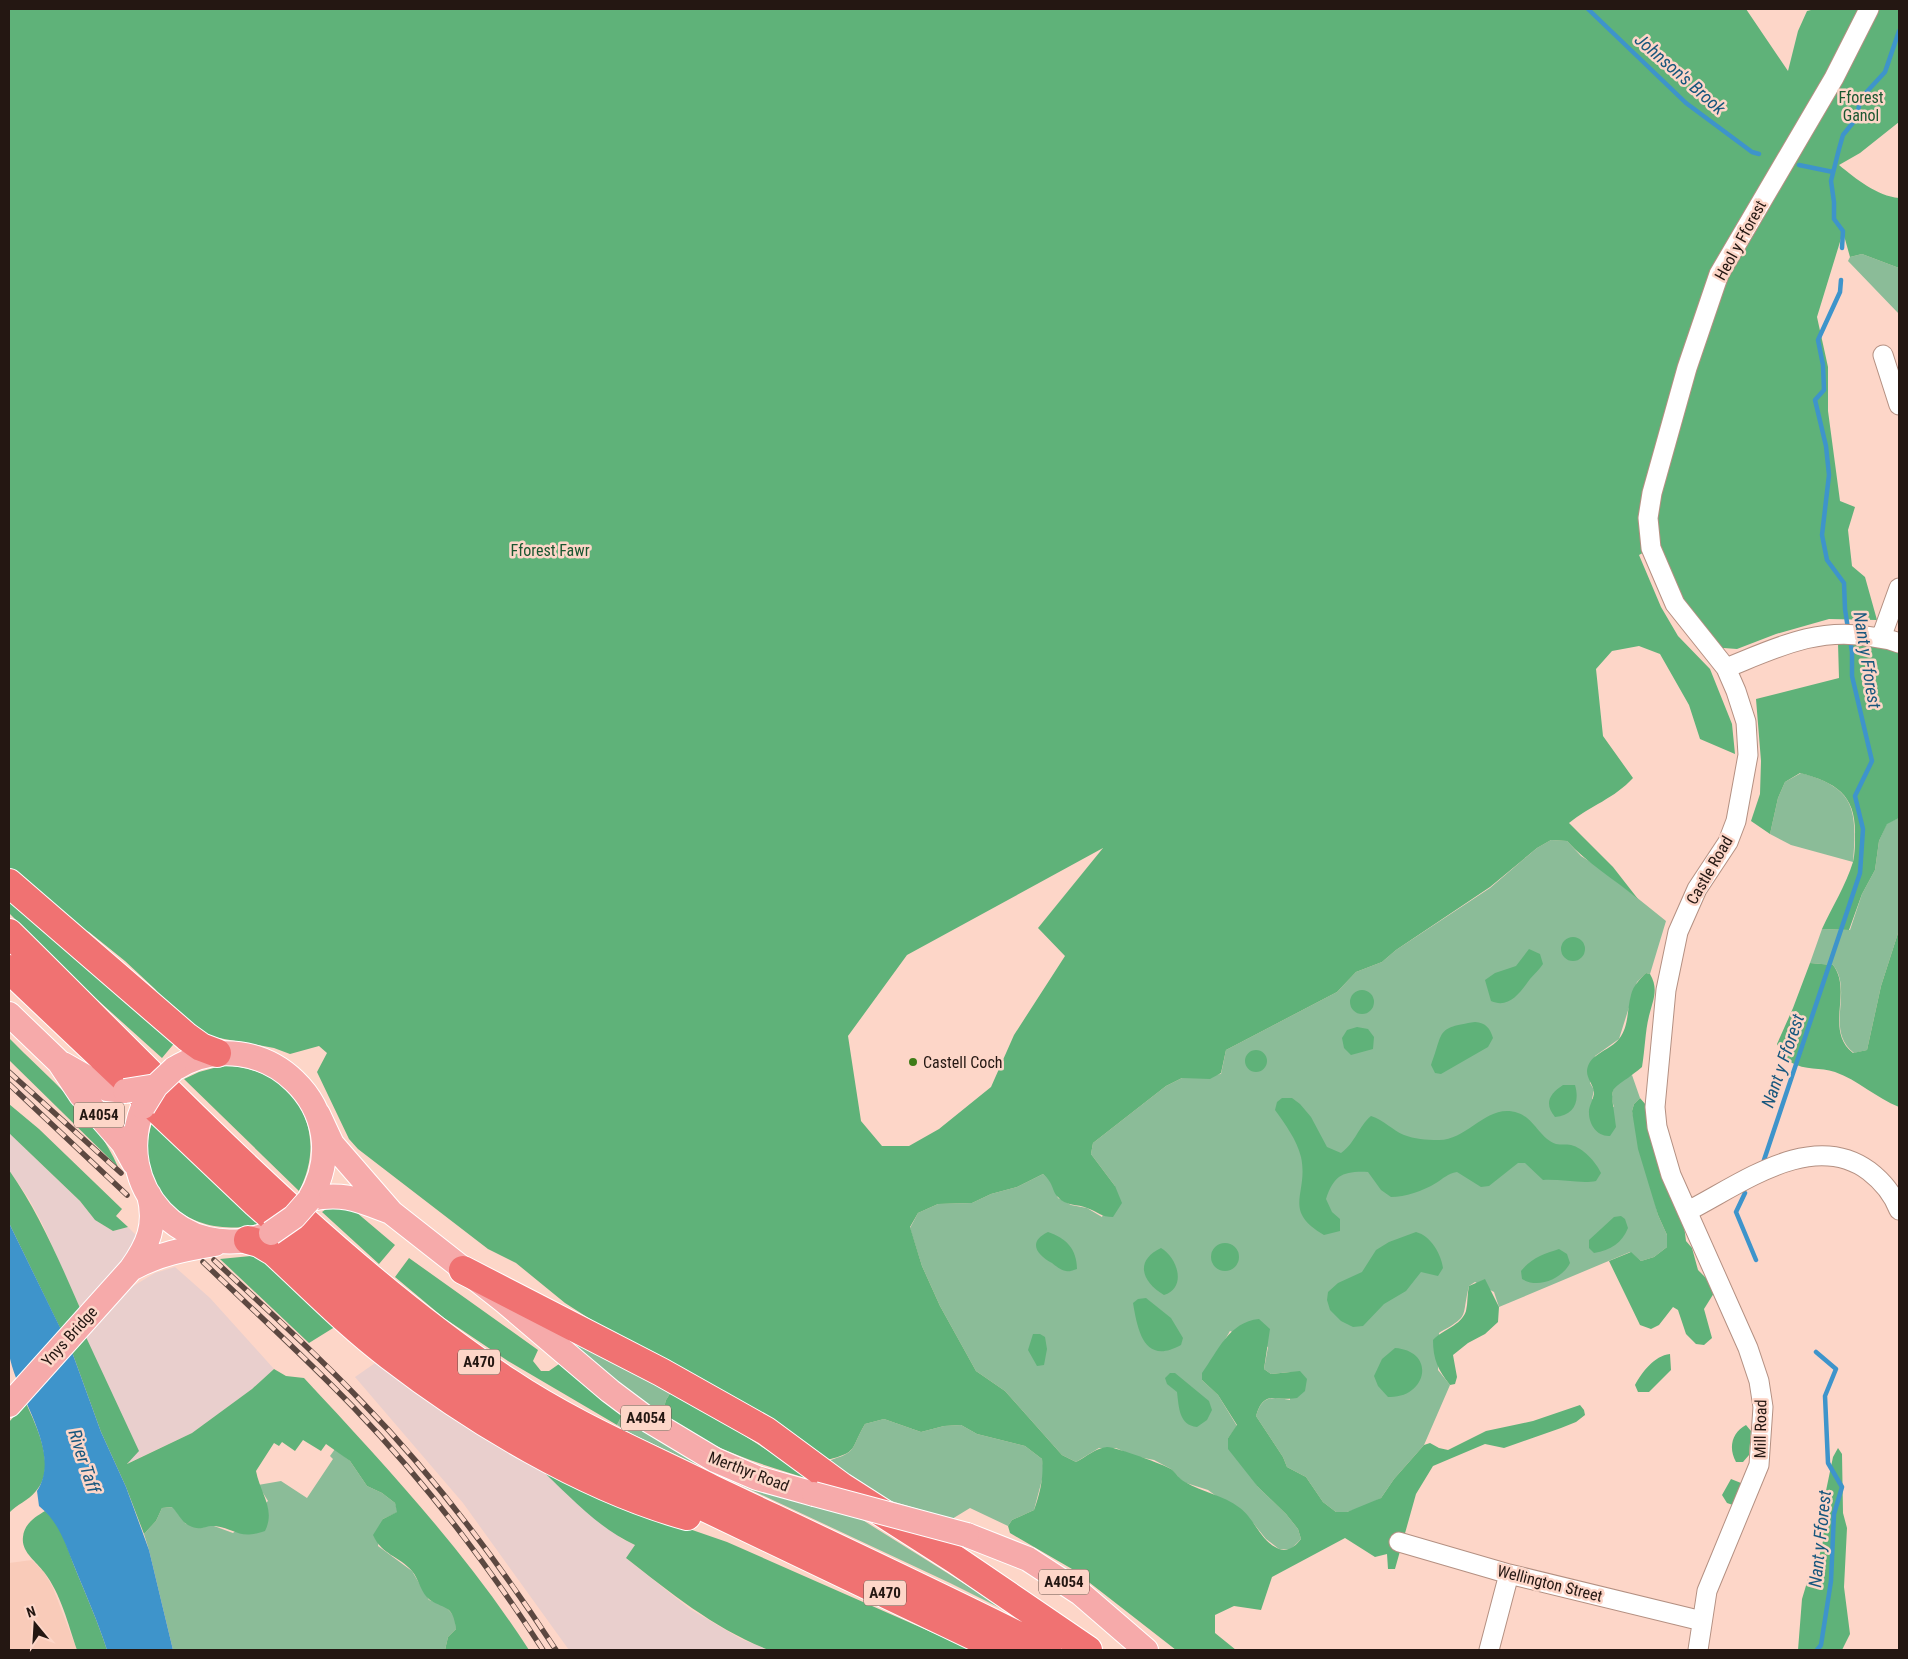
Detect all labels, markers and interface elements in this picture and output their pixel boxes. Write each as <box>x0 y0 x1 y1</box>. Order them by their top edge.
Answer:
water label: Johnson's Brook <box>1631 29 1731 119</box>
park label: Fforest Ganol <box>1838 88 1884 125</box>
street label: Heol y Fforest <box>1711 197 1770 283</box>
park label: Fforest Fawr <box>510 541 590 560</box>
water label: Nant y Fforest <box>1850 610 1886 710</box>
street label: Castle Road <box>1682 833 1737 908</box>
water label: Nant y Fforest <box>1757 1011 1809 1110</box>
place label: Castell Coch <box>923 1053 1003 1072</box>
marker: Castell Coch <box>907 1056 919 1068</box>
road number: A4054 <box>74 1102 124 1128</box>
street label: Ynys Bridge <box>38 1302 101 1370</box>
road number: A470 <box>458 1350 500 1374</box>
street label: Mill Road <box>1750 1399 1771 1459</box>
road number: A4054 <box>621 1406 671 1430</box>
water label: River Taff <box>64 1427 105 1497</box>
street label: Merthyr Road <box>706 1447 792 1496</box>
water label: Nant y Fforest <box>1804 1489 1835 1588</box>
street label: Wellington Street <box>1495 1561 1605 1606</box>
road number: A4054 <box>1039 1570 1089 1594</box>
road number: A470 <box>864 1580 906 1606</box>
north arrow <box>10 1599 60 1649</box>
text: N <box>24 1603 38 1621</box>

